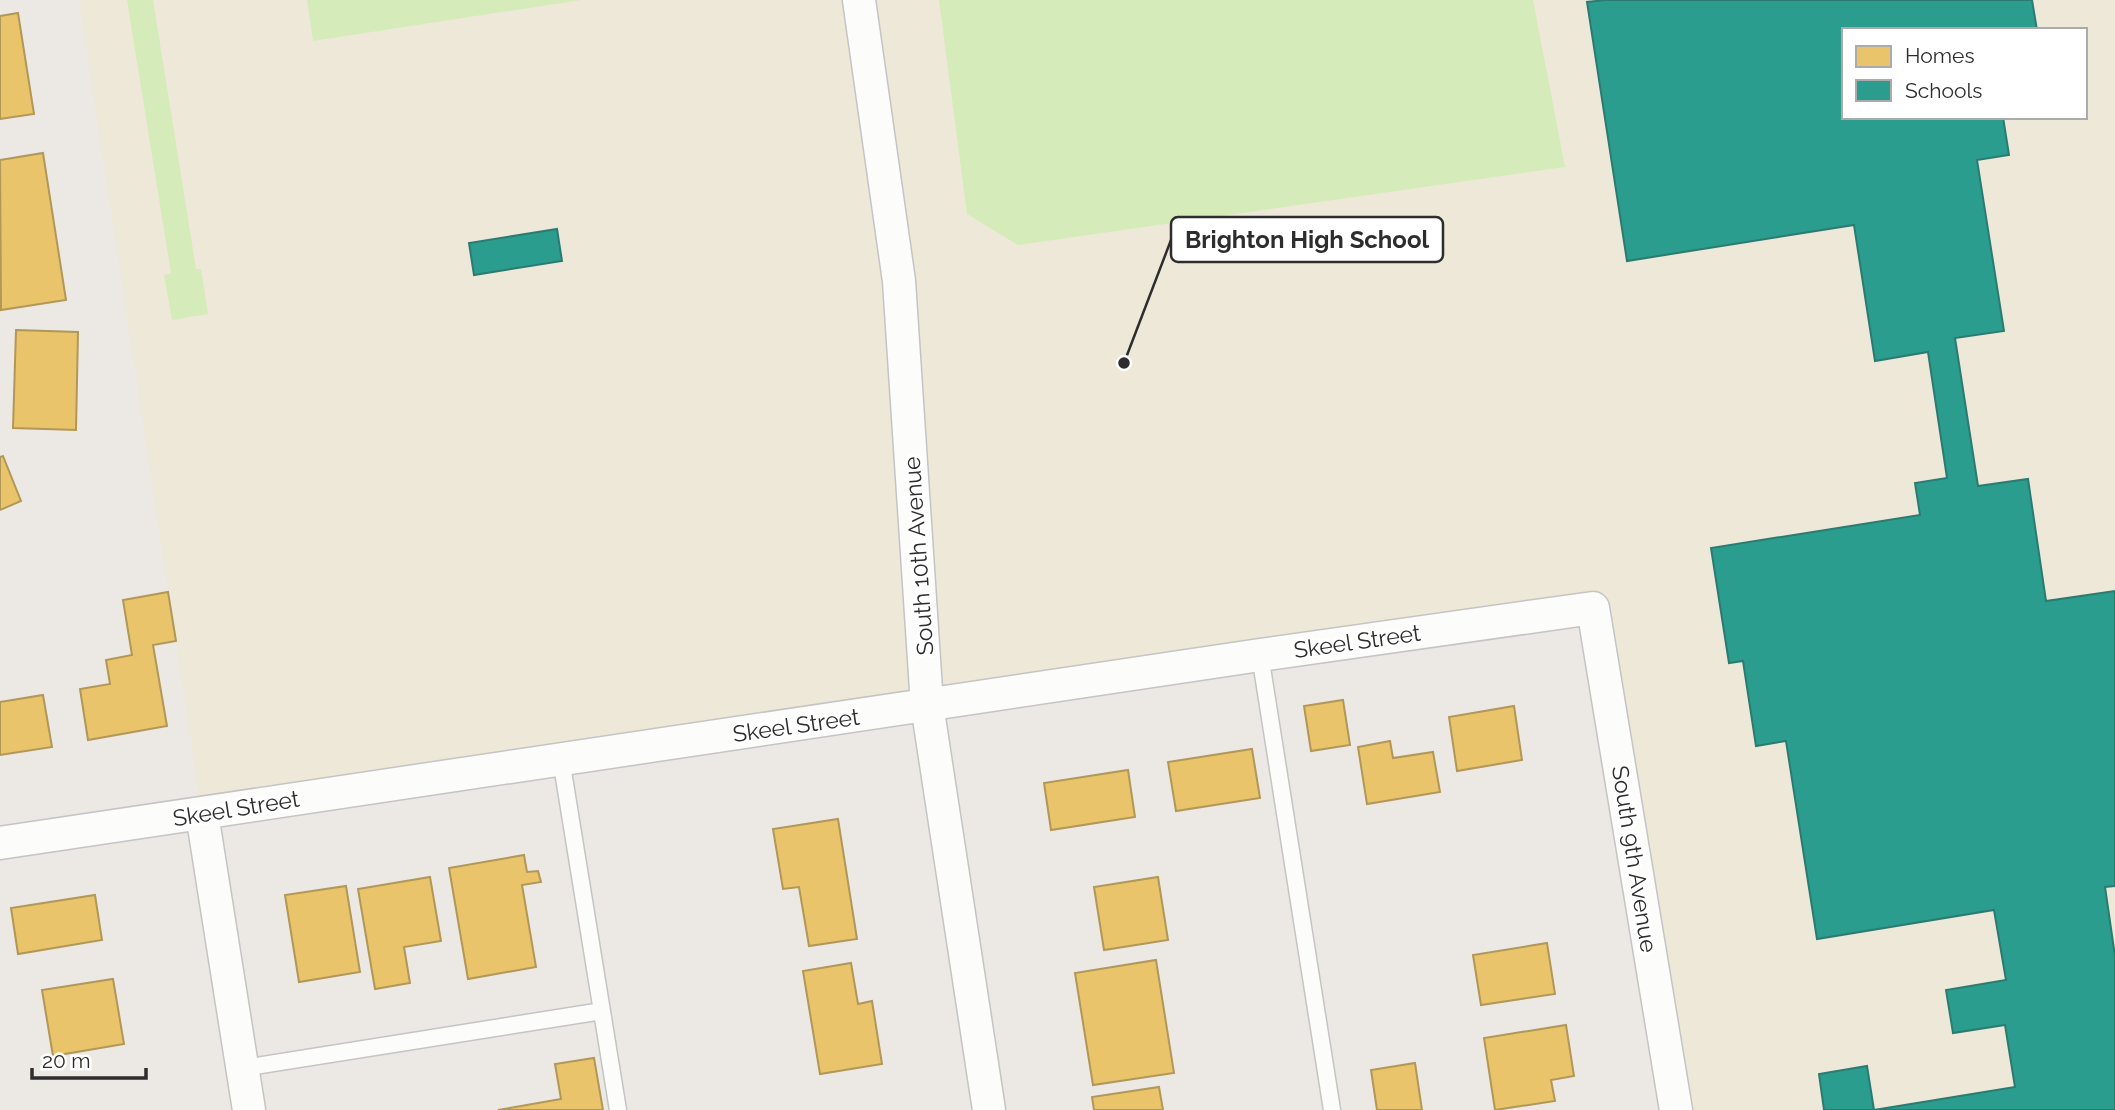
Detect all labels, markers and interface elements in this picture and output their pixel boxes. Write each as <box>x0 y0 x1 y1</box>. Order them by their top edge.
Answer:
legend <box>1842 28 2087 119</box>
text: Homes <box>1905 43 1975 68</box>
text: Schools <box>1905 78 1982 103</box>
callout: Brighton High School <box>1171 217 1443 262</box>
text: Brighton High School <box>1185 225 1429 254</box>
street label: South 10th Avenue <box>898 456 938 656</box>
street label: Skeel Street <box>1292 619 1422 663</box>
street label: Skeel Street <box>731 703 861 747</box>
street label: South 9th Avenue <box>1607 764 1663 954</box>
street label: Skeel Street <box>171 785 301 831</box>
scale bar <box>32 1036 145 1080</box>
text: 20 m <box>42 1048 90 1073</box>

